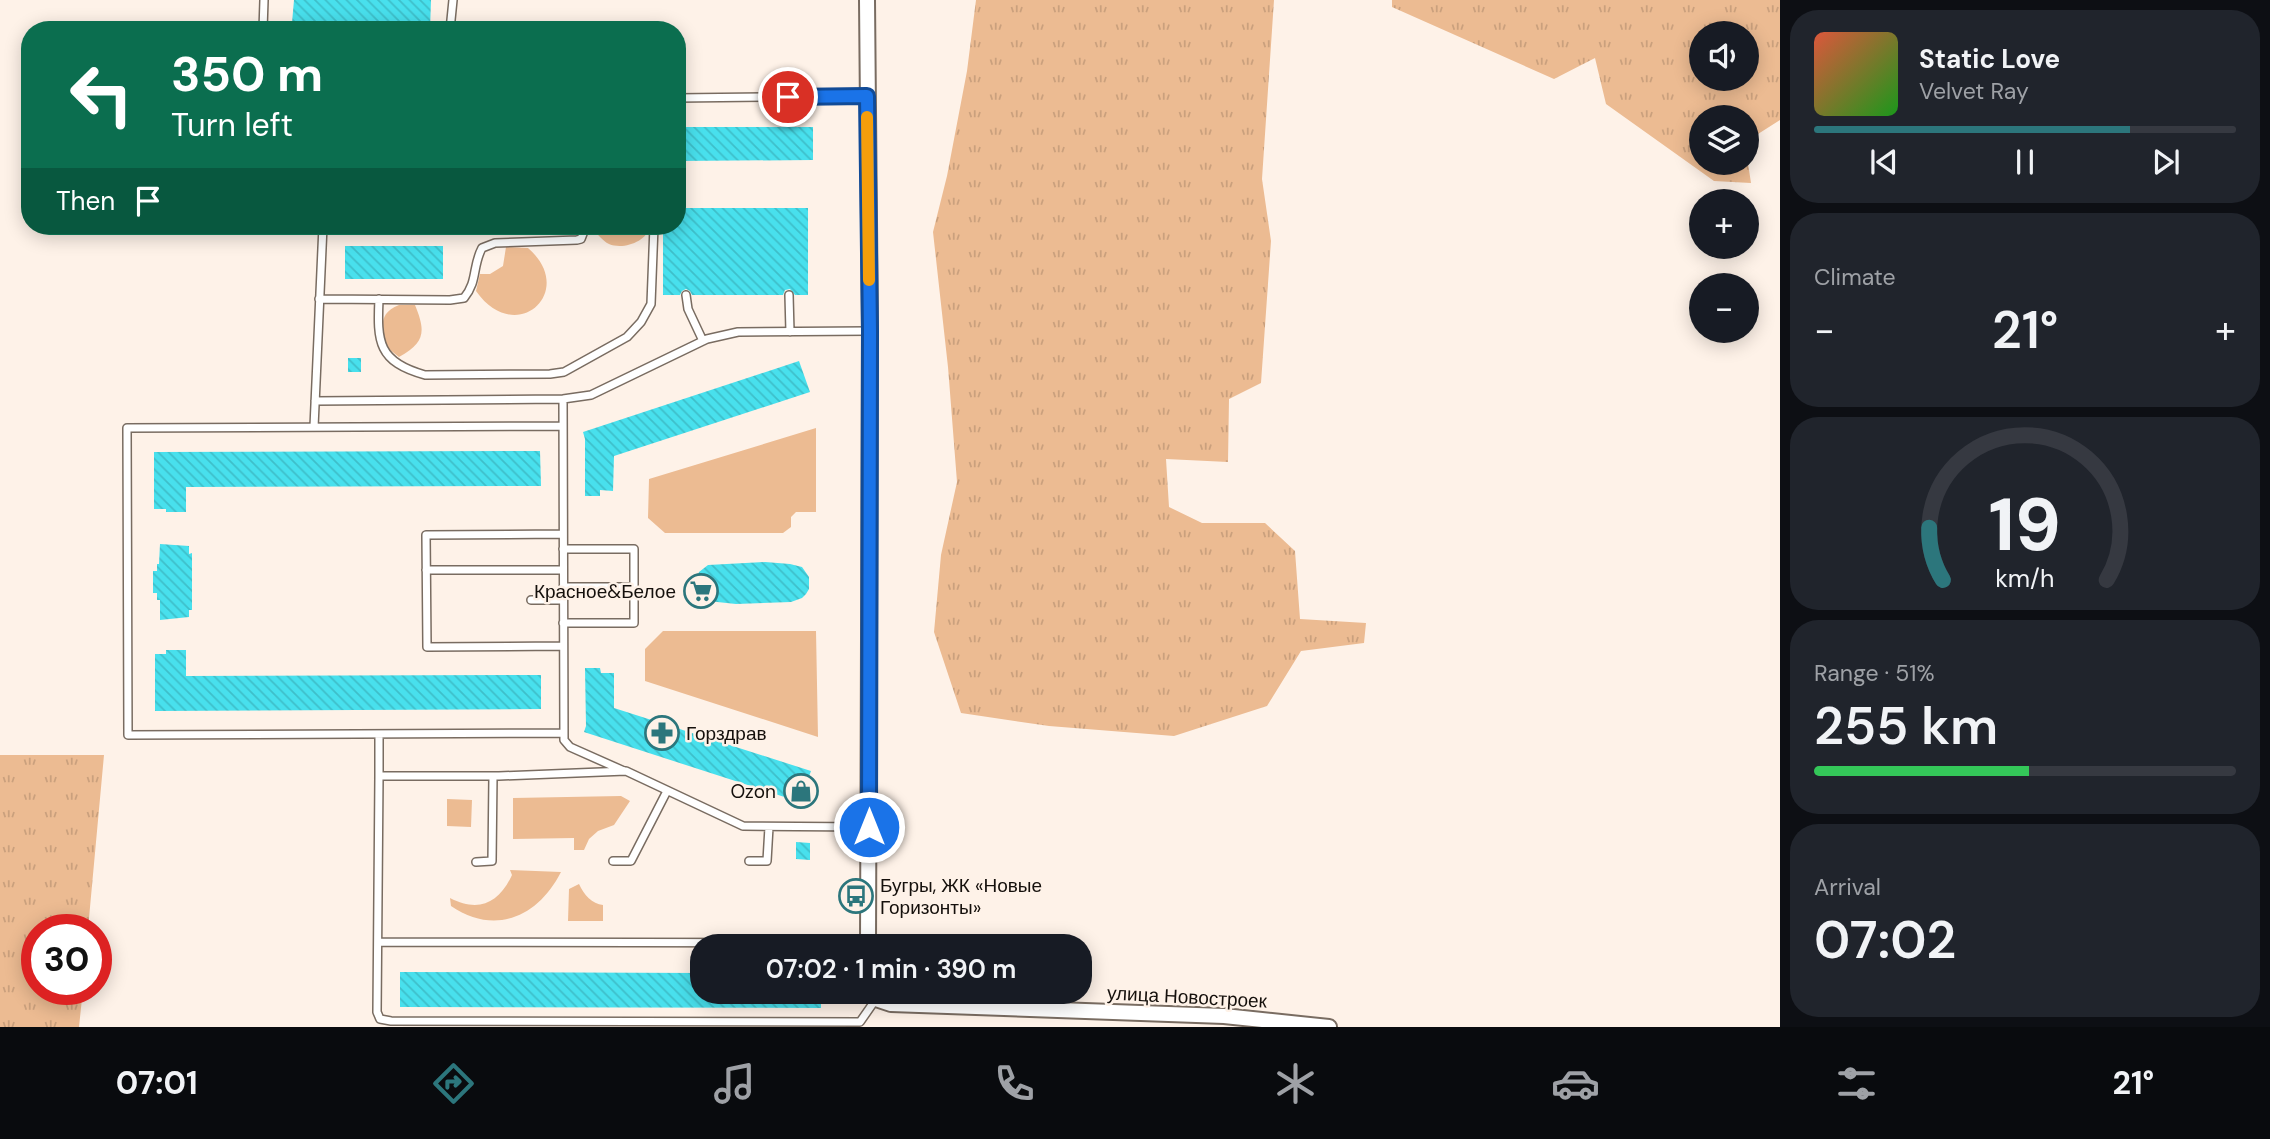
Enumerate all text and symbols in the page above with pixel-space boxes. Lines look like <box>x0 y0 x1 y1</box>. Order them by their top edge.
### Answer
map controls <box>1689 21 1759 343</box>
button: sound <box>1689 21 1759 91</box>
text: 350 m <box>171 42 323 106</box>
text: Static Love <box>1919 42 2060 76</box>
icon: left <box>56 49 147 140</box>
pin <box>758 67 818 127</box>
text: Velvet Ray <box>1919 76 2029 106</box>
icon: arrive <box>769 78 807 116</box>
text: Turn left <box>171 104 293 146</box>
button: layers <box>1689 105 1759 175</box>
icon: previous <box>1865 143 1903 181</box>
icon: pause <box>2006 143 2044 181</box>
icon: next <box>2147 143 2185 181</box>
icon: arrive <box>129 182 167 220</box>
text: Then <box>56 184 115 218</box>
button: + <box>1689 189 1759 259</box>
text: Climate <box>1814 262 1896 292</box>
button: − <box>1689 273 1759 343</box>
text: 21° <box>1992 296 2058 364</box>
text: − <box>1814 305 1835 355</box>
text: + <box>2215 305 2236 355</box>
text: 19 <box>1989 478 2061 573</box>
text: km/h <box>1995 561 2055 594</box>
supermarket icon: Красное&Белое <box>682 572 720 610</box>
place label: Красное&Белое <box>534 579 676 604</box>
text: Range · 51% <box>1814 658 1935 688</box>
text: 255 km <box>1814 692 1998 760</box>
pharmacy icon: Горздрав <box>643 714 681 752</box>
place label: Горздрав <box>686 721 767 746</box>
shop icon: Ozon <box>782 772 820 810</box>
place label: Ozon <box>730 779 776 804</box>
position arrow <box>832 790 906 864</box>
text: Arrival <box>1814 872 1881 902</box>
place label: Бугры, ЖК «Новые Горизонты» <box>880 873 1042 920</box>
bus stop icon: Бугры, ЖК «Новые Горизонты» <box>837 877 875 915</box>
text: 07:02 <box>1814 906 1956 974</box>
speed limit sign: 30 <box>21 914 112 1005</box>
text: 07:02 · 1 min · 390 m <box>766 952 1016 986</box>
street label: улица Новостроек <box>1106 980 1268 1014</box>
icon: directions <box>429 1059 478 1108</box>
icon: music <box>710 1059 759 1108</box>
icon: phone <box>990 1059 1039 1108</box>
icon: climate <box>1271 1059 1320 1108</box>
icon: car <box>1551 1059 1600 1108</box>
icon: filters <box>1832 1059 1881 1108</box>
text: 07:01 <box>116 1062 198 1104</box>
text: 21° <box>2112 1062 2154 1104</box>

